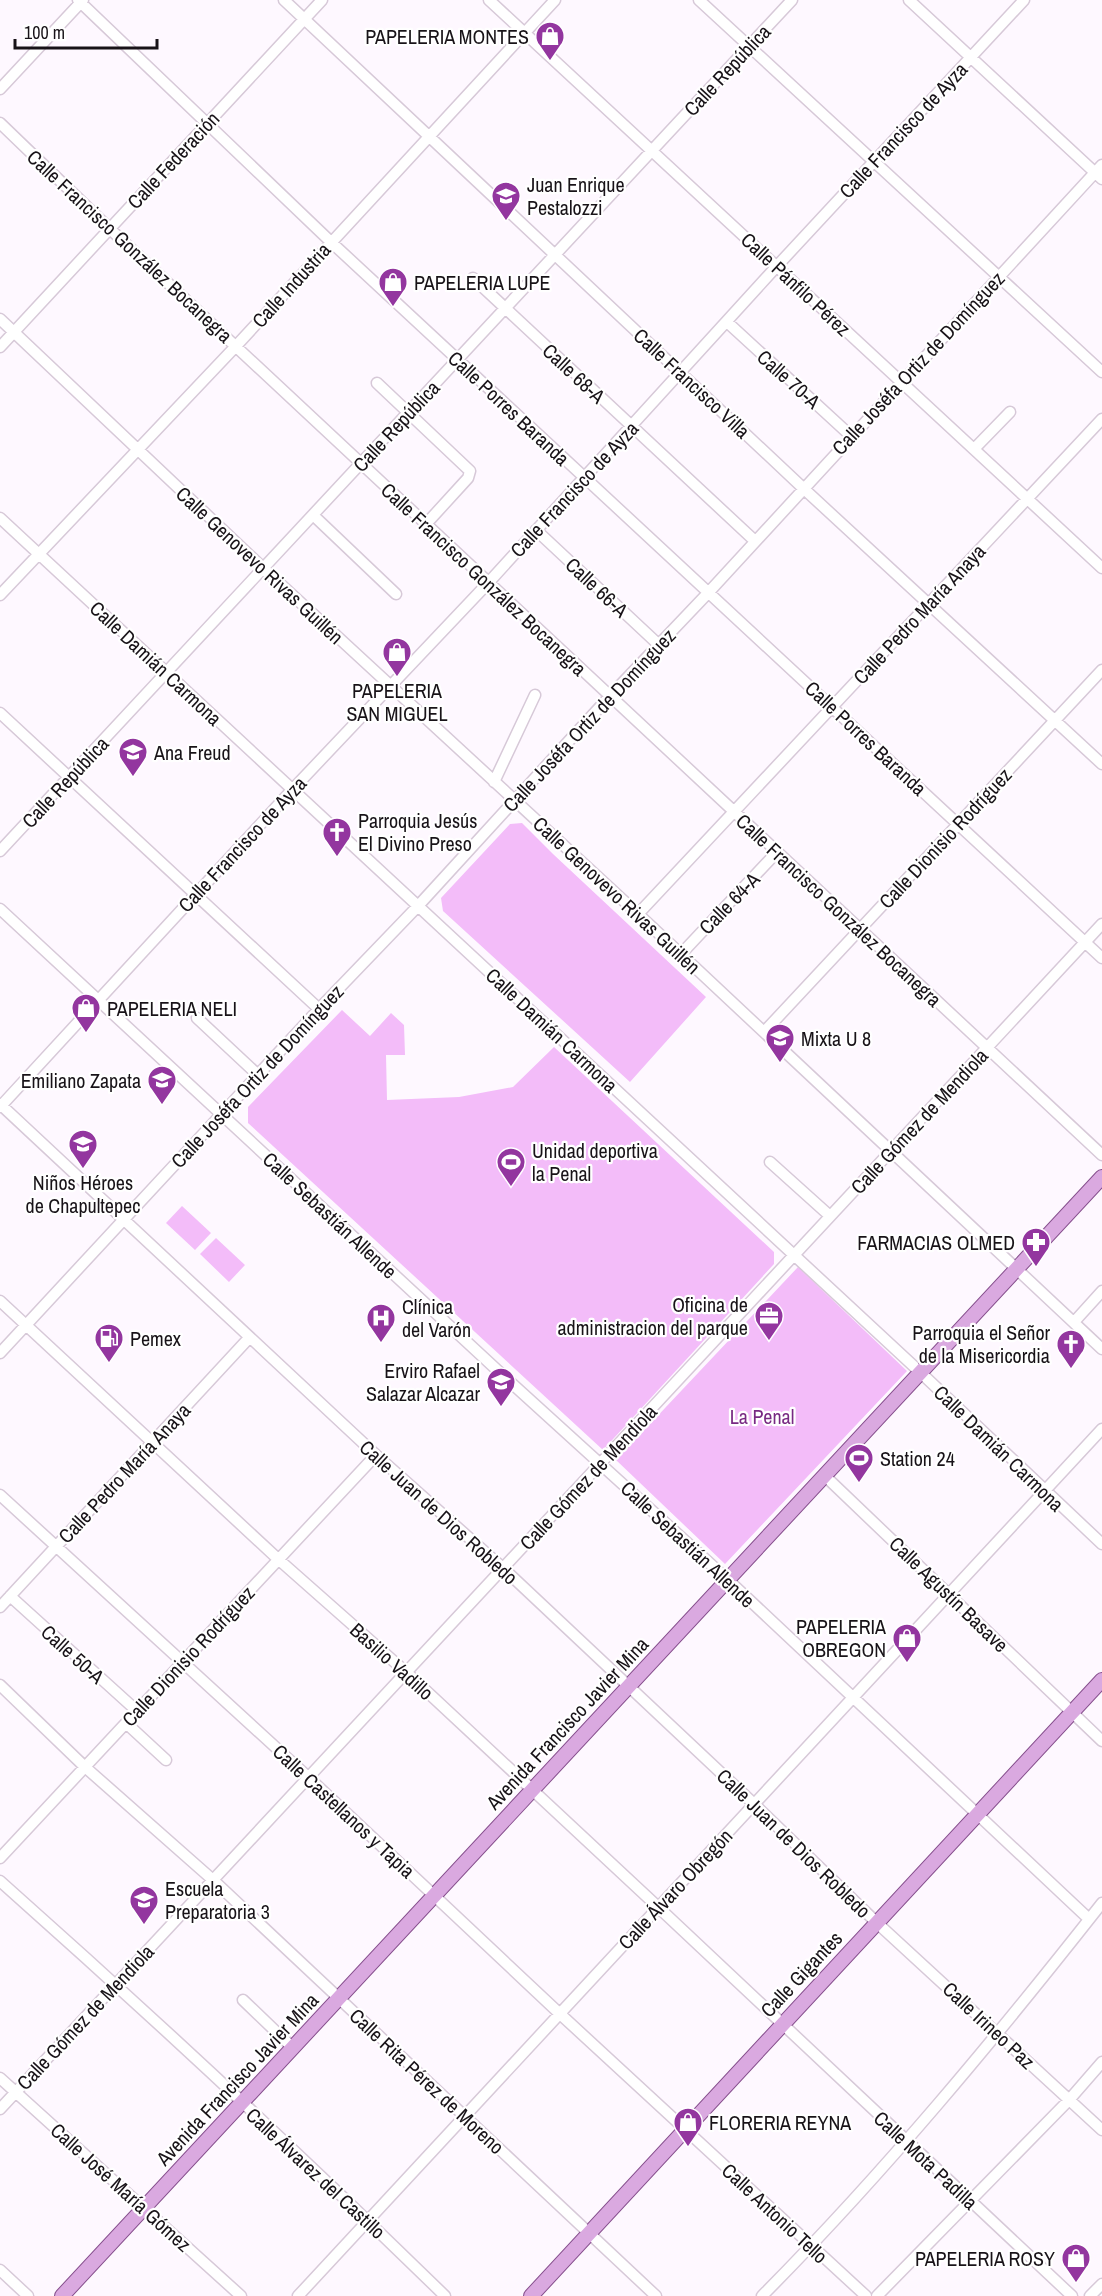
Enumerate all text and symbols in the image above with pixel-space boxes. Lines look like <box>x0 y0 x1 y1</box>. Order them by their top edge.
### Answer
scale bar <box>15 12 158 50</box>
street label: Calle República <box>678 18 776 122</box>
text: 100 m <box>24 20 65 45</box>
shop icon: PAPELERIA MONTES <box>534 20 566 62</box>
place label: PAPELERIA MONTES <box>365 23 529 50</box>
street label: Calle Francisco de Ayza <box>833 56 973 204</box>
street label: Calle Federación <box>121 105 225 215</box>
street label: Calle Francisco González Bocanegra <box>21 143 239 349</box>
place label: Juan Enrique Pestalozzi <box>527 171 625 221</box>
school or university icon: Juan Enrique Pestalozzi <box>490 180 522 222</box>
street label: Calle Pánfilo Pérez <box>735 226 857 342</box>
street label: Calle Industria <box>246 237 336 333</box>
street label: Calle Joséfa Ortiz de Domínguez <box>826 265 1010 461</box>
shop icon: PAPELERIA LUPE <box>377 266 409 308</box>
place label: PAPELERIA LUPE <box>414 269 550 296</box>
street label: Calle Francisco Villa <box>628 322 756 444</box>
street label: Calle 68-A <box>537 337 611 409</box>
street label: Calle 70-A <box>752 343 827 415</box>
street label: Calle Porres Baranda <box>442 345 576 471</box>
street label: Calle República <box>347 374 445 478</box>
street label: Calle Francisco de Ayza <box>504 415 644 563</box>
street label: Calle Francisco González Bocanegra <box>375 476 593 682</box>
street label: Calle Genovevo Rivas Guillén <box>170 480 350 650</box>
street label: Calle Pedro María Anaya <box>847 538 991 690</box>
street label: Calle 66-A <box>560 551 634 623</box>
street label: Calle Damián Carmona <box>84 595 228 731</box>
street label: Calle Joséfa Ortiz de Domínguez <box>497 622 681 818</box>
shop icon: PAPELERIA SAN MIGUEL <box>381 636 413 678</box>
street label: Calle Porres Baranda <box>799 675 933 801</box>
place label: PAPELERIA SAN MIGUEL <box>346 677 448 727</box>
street label: Calle República <box>16 730 114 834</box>
school or university icon: Ana Freud <box>117 736 149 778</box>
place label: Ana Freud <box>153 739 231 766</box>
street label: Calle Dionisio Rodríguez <box>873 762 1017 914</box>
street label: Calle Francisco de Ayza <box>172 770 312 918</box>
place label: Parroquia Jesús El Divino Preso <box>358 807 477 857</box>
street label: Calle Francisco González Bocanegra <box>730 807 948 1013</box>
street label: Calle Genovevo Rivas Guillén <box>527 810 707 980</box>
church icon: Parroquia Jesús El Divino Preso <box>321 816 353 858</box>
street label: Calle 64-A <box>693 866 765 940</box>
street label: Calle Damián Carmona <box>480 962 624 1098</box>
street label: Calle Joséfa Ortiz de Domínguez <box>165 978 349 1174</box>
shop icon: PAPELERIA NELI <box>70 992 102 1034</box>
place label: PAPELERIA NELI <box>107 995 237 1022</box>
school or university icon: Mixta U 8 <box>764 1022 796 1064</box>
place label: Mixta U 8 <box>801 1025 871 1052</box>
street label: Calle Gómez de Mendiola <box>844 1042 994 1200</box>
school or university icon: Emiliano Zapata <box>146 1064 178 1106</box>
place label: Emiliano Zapata <box>21 1067 141 1094</box>
school or university icon: Niños Héroes de Chapultepec <box>67 1128 99 1170</box>
place label: Unidad deportiva la Penal <box>532 1137 658 1187</box>
street label: Calle Sebastián Allende <box>257 1146 403 1284</box>
sports icon: Unidad deportiva la Penal <box>495 1146 527 1188</box>
place label: Niños Héroes de Chapultepec <box>26 1169 140 1219</box>
pharmacy icon: FARMACIAS OLMED <box>1020 1226 1052 1268</box>
place label: FARMACIAS OLMED <box>857 1229 1015 1256</box>
place label: Oficina de administracion del parque <box>557 1291 748 1341</box>
place label: Clínica del Varón <box>402 1293 471 1343</box>
office icon: Oficina de administracion del parque <box>753 1300 785 1342</box>
hospital icon: Clínica del Varón <box>365 1302 397 1344</box>
place label: Parroquia el Señor de la Misericordia <box>912 1319 1051 1369</box>
fuel station icon: Pemex <box>93 1322 125 1364</box>
place label: Pemex <box>130 1325 182 1352</box>
church icon: Parroquia el Señor de la Misericordia <box>1055 1328 1087 1370</box>
place label: Erviro Rafael Salazar Alcazar <box>366 1357 481 1407</box>
school or university icon: Erviro Rafael Salazar Alcazar <box>485 1366 517 1408</box>
street label: Calle Damián Carmona <box>928 1379 1070 1517</box>
street label: Calle Pedro María Anaya <box>52 1397 196 1549</box>
street label: Calle Gómez de Mendiola <box>513 1398 663 1556</box>
park label: La Penal <box>730 1403 794 1430</box>
street label: Calle Juan de Dios Robledo <box>354 1434 524 1590</box>
sports icon: Station 24 <box>843 1442 875 1484</box>
place label: Station 24 <box>880 1445 955 1472</box>
street label: Calle Sebastián Allende <box>615 1475 761 1613</box>
street label: Calle Agustín Basave <box>884 1530 1014 1658</box>
street label: Calle Dionisio Rodríguez <box>116 1580 260 1732</box>
place label: PAPELERIA OBREGON <box>796 1613 886 1663</box>
street label: Basilio Vadillo <box>344 1616 440 1706</box>
street label: Calle 50-A <box>36 1618 111 1690</box>
shop icon: PAPELERIA OBREGON <box>891 1622 923 1664</box>
street label: Avenida Francisco Javier Mina <box>479 1631 654 1816</box>
street label: Calle Castellanos y Tapia <box>267 1738 421 1884</box>
street label: Calle Juan de Dios Robledo <box>711 1762 877 1924</box>
street label: Calle Álvaro Obregón <box>612 1823 738 1955</box>
place label: Escuela Preparatoria 3 <box>165 1875 270 1925</box>
school or university icon: Escuela Preparatoria 3 <box>128 1884 160 1926</box>
street label: Calle Gigantes <box>754 1925 848 2023</box>
street label: Calle Gómez de Mendiola <box>10 1938 160 2096</box>
street label: Calle Irineo Paz <box>937 1975 1041 2075</box>
street label: Avenida Francisco Javier Mina <box>149 1987 324 2172</box>
street label: Calle Rita Pérez de Moreno <box>344 2002 510 2160</box>
street label: Calle Álvarez del Castillo <box>240 2101 392 2245</box>
street label: Calle Mota Padilla <box>868 2105 984 2215</box>
shop icon: FLORERIA REYNA <box>672 2106 704 2148</box>
place label: FLORERIA REYNA <box>709 2109 851 2136</box>
street label: Calle José María Gómez <box>45 2117 197 2257</box>
street label: Calle Antonio Tello <box>716 2157 834 2269</box>
shop icon: PAPELERIA ROSY <box>1060 2242 1092 2284</box>
place label: PAPELERIA ROSY <box>915 2245 1055 2272</box>

